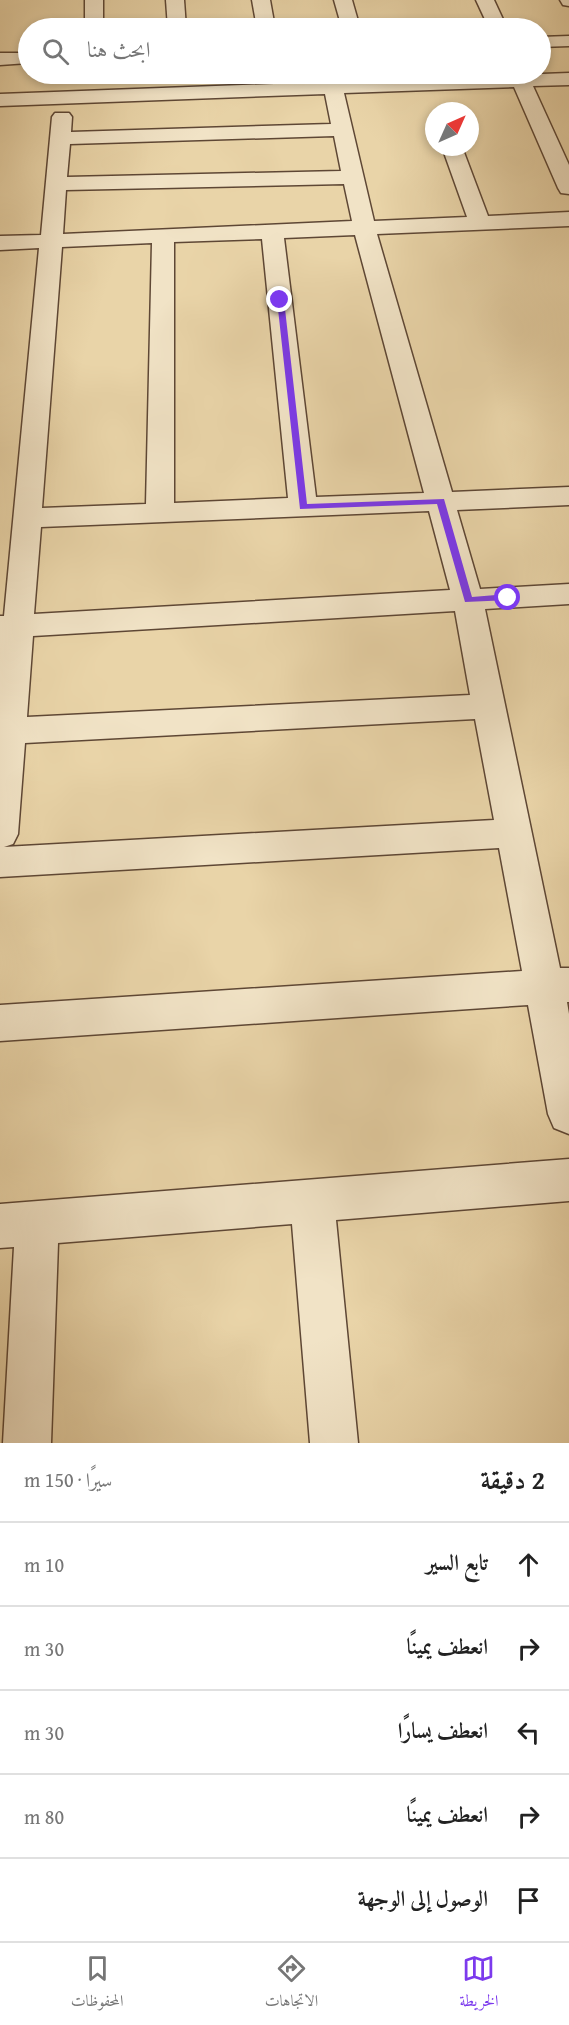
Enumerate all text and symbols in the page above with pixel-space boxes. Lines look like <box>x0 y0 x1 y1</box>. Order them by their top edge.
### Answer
search box <box>18 18 551 84</box>
text: ابحث هنا <box>87 33 151 65</box>
icon: search <box>39 35 72 68</box>
north arrow <box>425 102 479 156</box>
route end <box>266 286 292 312</box>
route start <box>494 584 520 610</box>
text: 2 دقيقة <box>480 1460 545 1499</box>
text: سيرًا · 150 m <box>24 1465 112 1494</box>
text: تابع السير <box>426 1546 488 1578</box>
icon: ahead <box>512 1548 545 1581</box>
text: 10 m <box>24 1550 64 1579</box>
text: انعطف يمينًا <box>407 1630 488 1662</box>
icon: right <box>512 1632 545 1665</box>
text: 30 m <box>24 1634 64 1663</box>
text: انعطف يسارًا <box>398 1714 488 1746</box>
icon: left <box>512 1716 545 1749</box>
text: 30 m <box>24 1718 64 1747</box>
text: انعطف يمينًا <box>407 1798 488 1830</box>
icon: right <box>512 1800 545 1833</box>
text: 80 m <box>24 1802 64 1831</box>
text: الوصول إلى الوجهة <box>358 1882 488 1914</box>
icon: arrive <box>512 1884 545 1917</box>
tab: المحفوظات <box>71 1952 123 2016</box>
tab: الاتجاهات <box>265 1952 318 2016</box>
tab: الخريطة <box>459 1952 498 2016</box>

